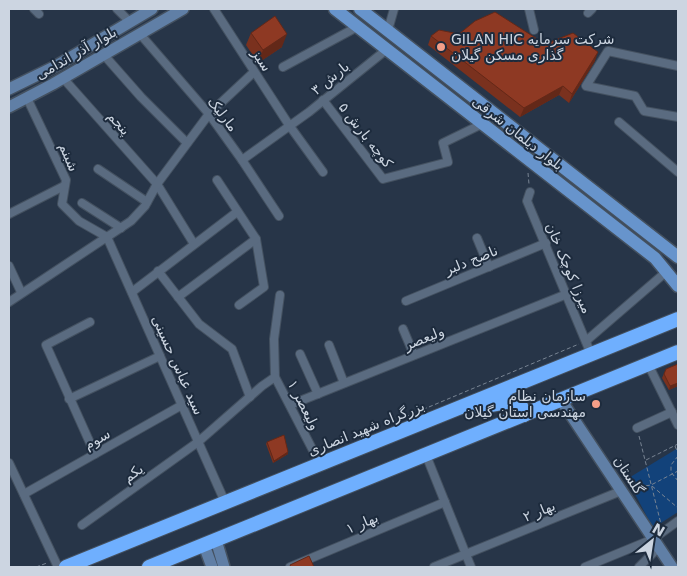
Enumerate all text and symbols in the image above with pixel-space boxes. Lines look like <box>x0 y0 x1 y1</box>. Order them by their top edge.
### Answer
street label: بلوار آذر اندامی <box>33 23 120 83</box>
place label: GILAN HIC شرکت سرمایه گذاری مسکن گیلان <box>451 31 614 64</box>
marker: GILAN HIC شرکت سرمایه گذاری مسکن گیلان <box>435 41 447 53</box>
street label: سبز <box>247 45 275 75</box>
street label: بارش ۳ <box>308 58 353 99</box>
street label: مارلیک <box>204 93 241 135</box>
street label: بلوار دیلمان شرقی <box>469 93 566 174</box>
street label: کوچه بارش ۵ <box>335 99 397 172</box>
street label: پنجم <box>103 108 134 139</box>
street label: شبنم <box>55 140 82 174</box>
street label: میرزا کوچک خان <box>542 220 595 316</box>
street label: ناصح دلبر <box>441 242 500 279</box>
street label: سید عباس حسینی <box>148 313 207 418</box>
street label: ولیعصر <box>401 323 447 355</box>
street label: ولیعصر ۱ <box>284 377 323 433</box>
place label: سازمان نظام مهندسی استان گیلان <box>464 388 586 421</box>
street label: بزرگراه شهید انصاری <box>305 397 427 460</box>
marker: سازمان نظام مهندسی استان گیلان <box>590 398 602 410</box>
street label: سوم <box>81 425 113 454</box>
street label: گلستان <box>611 453 647 497</box>
street label: یکم <box>120 460 147 486</box>
street label: بهار ۲ <box>521 497 558 526</box>
street label: بهار ۱ <box>344 509 381 538</box>
north arrow <box>627 516 677 566</box>
text: N <box>649 520 668 540</box>

